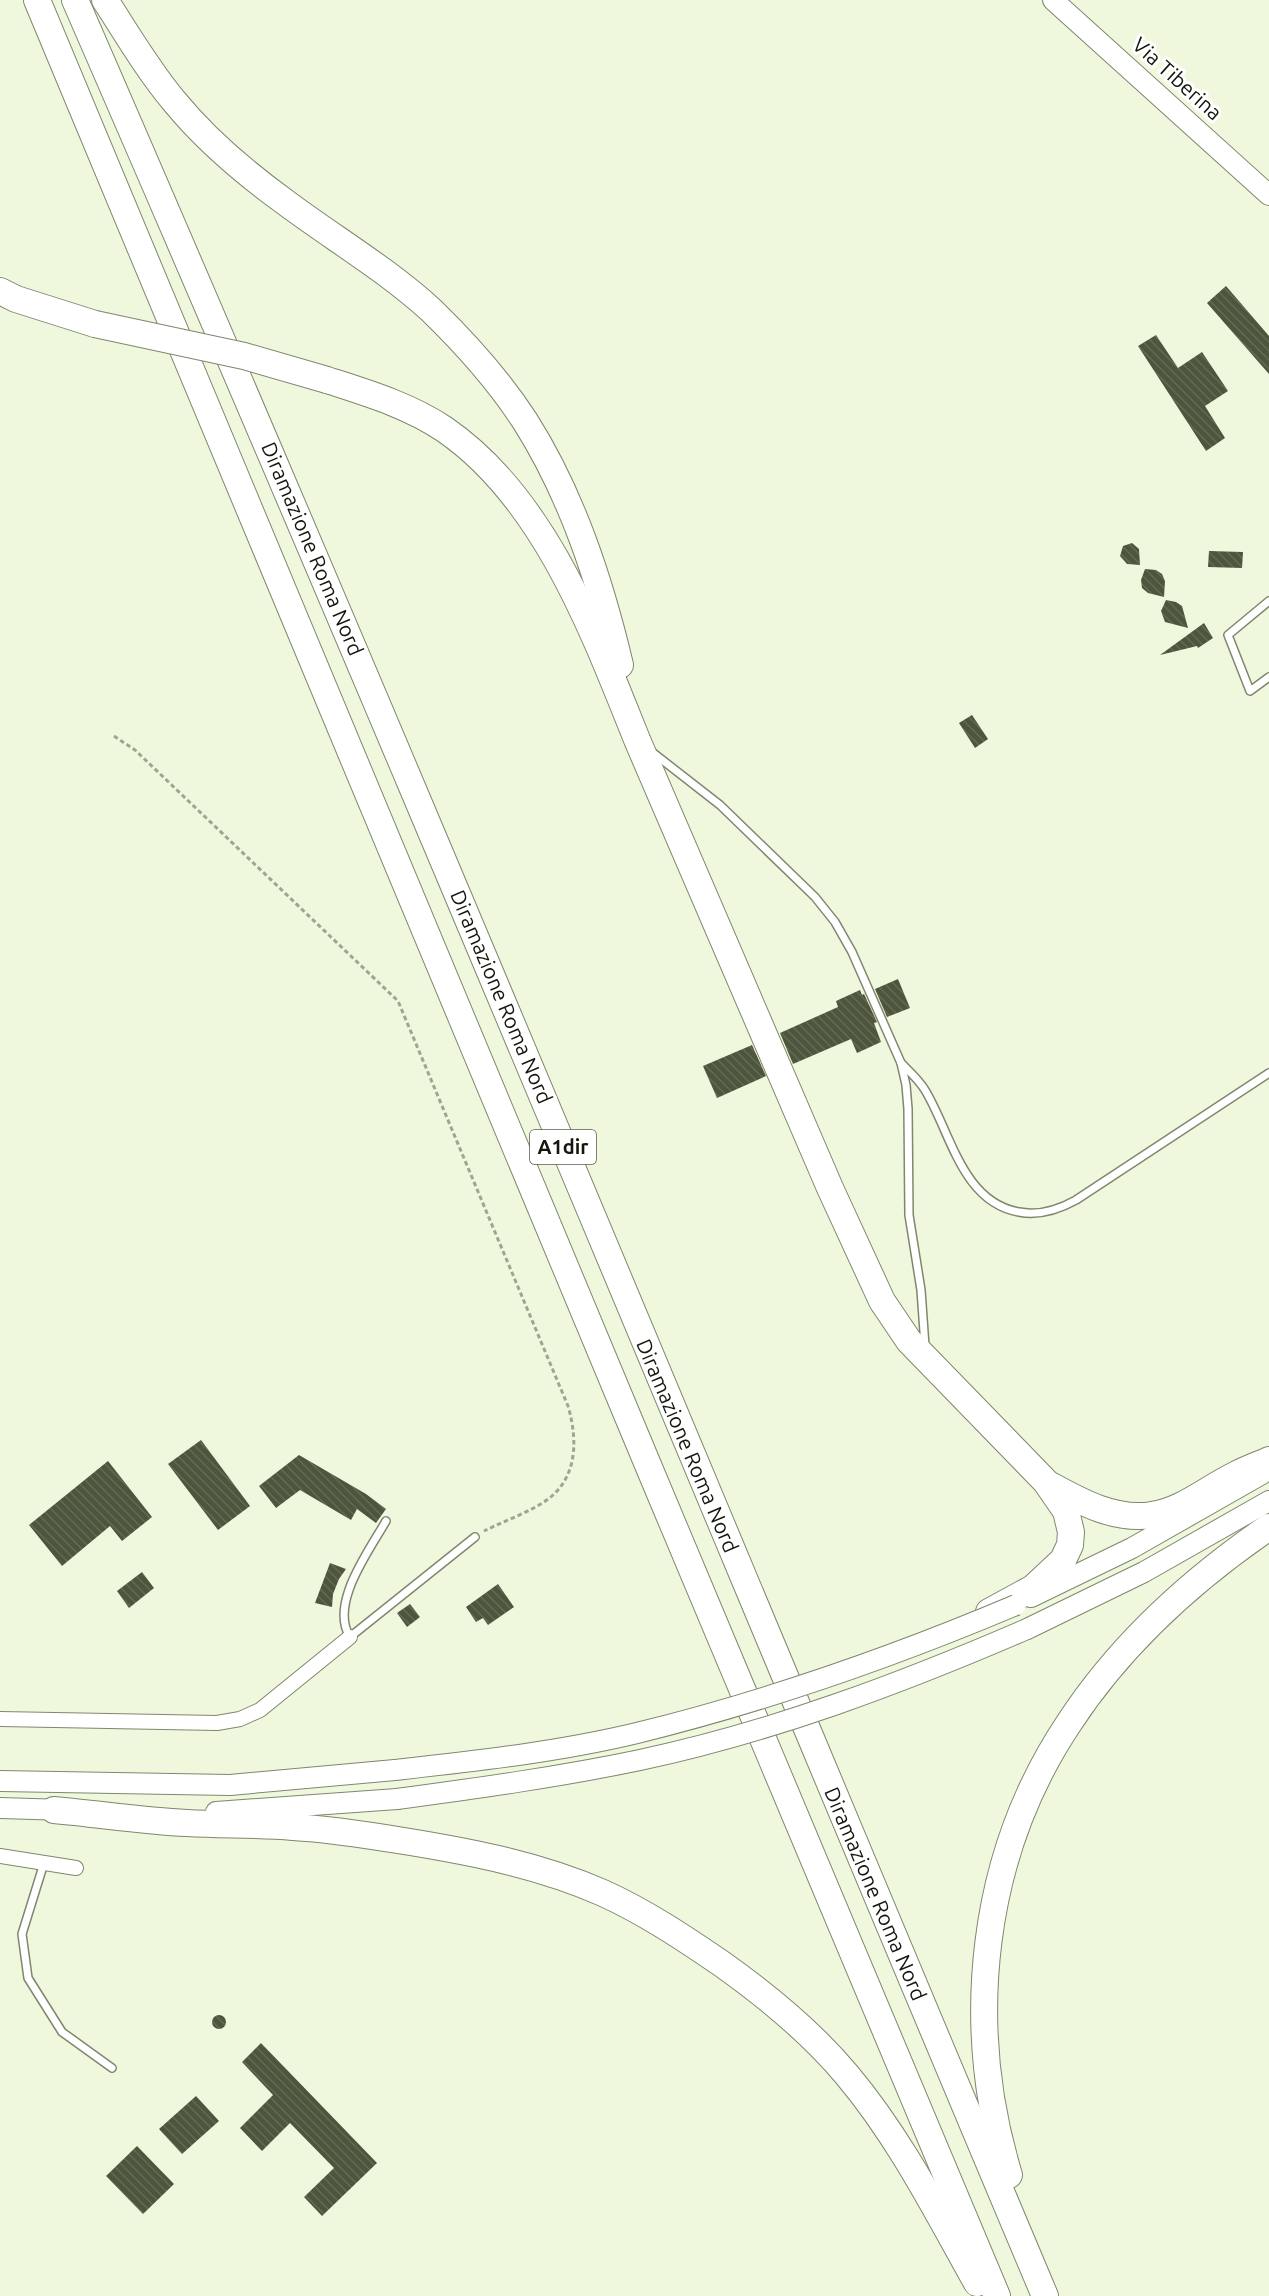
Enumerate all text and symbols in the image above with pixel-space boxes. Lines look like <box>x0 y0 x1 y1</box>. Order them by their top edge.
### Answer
street label: Via Tiberina <box>1128 32 1227 125</box>
street label: Diramazione Roma Nord <box>257 438 369 659</box>
street label: Diramazione Roma Nord <box>446 886 558 1107</box>
road number: A1dir <box>530 1130 596 1164</box>
street label: Diramazione Roma Nord <box>632 1335 744 1556</box>
street label: Diramazione Roma Nord <box>820 1783 932 2004</box>

